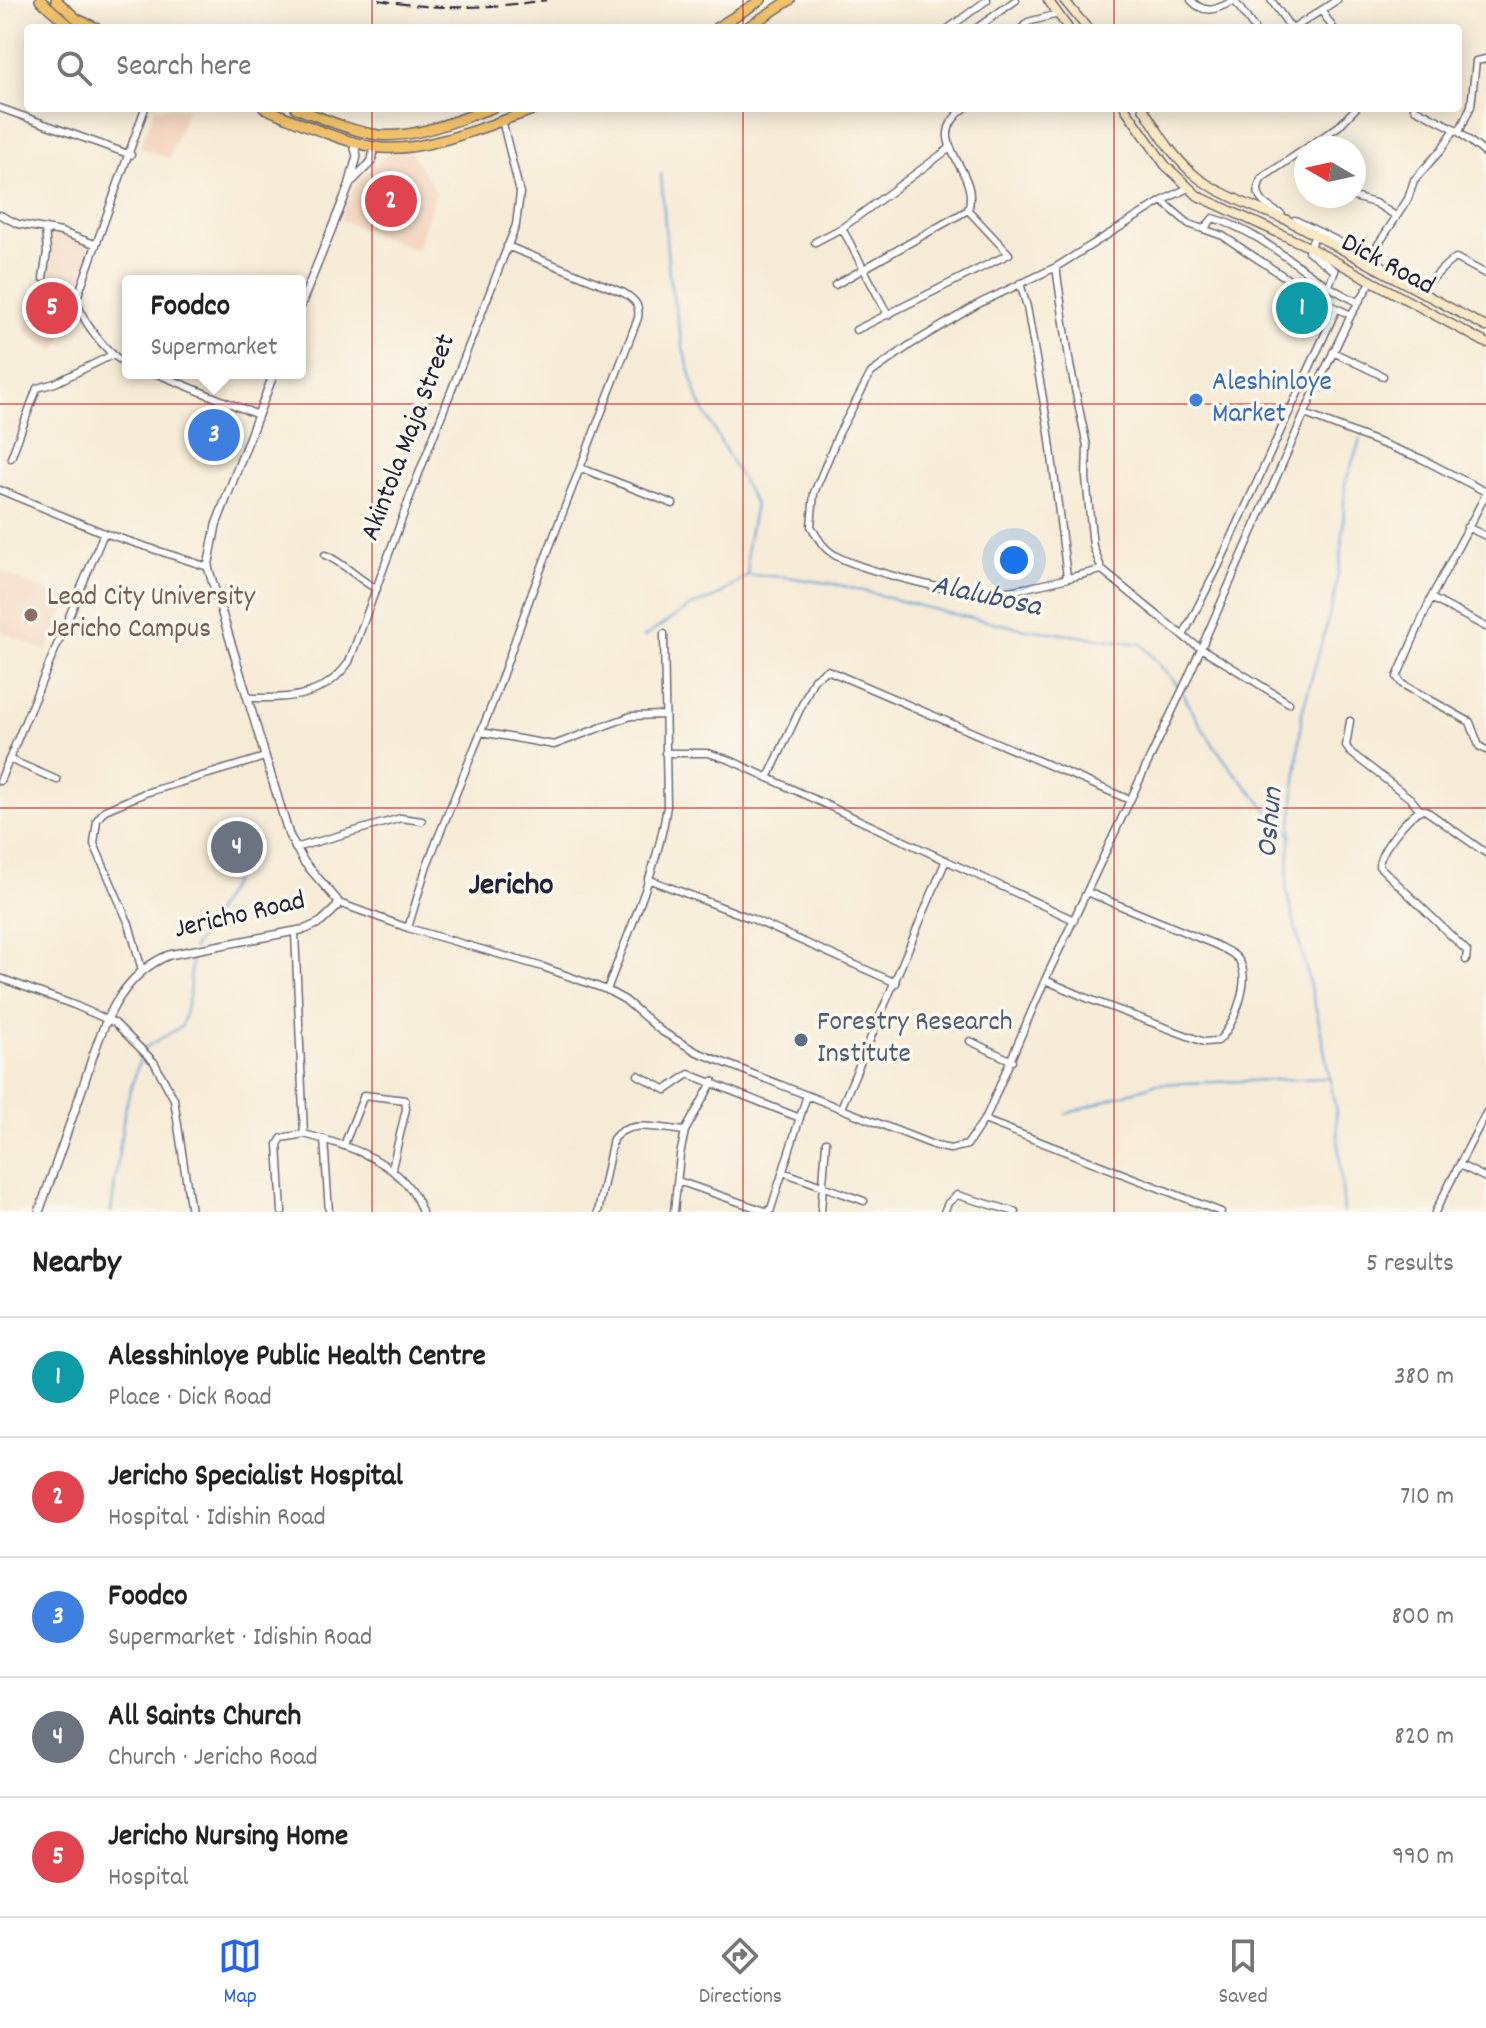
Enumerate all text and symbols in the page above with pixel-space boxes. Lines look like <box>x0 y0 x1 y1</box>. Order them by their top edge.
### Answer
search box <box>24 24 1462 112</box>
icon: search <box>52 46 96 90</box>
text: Search here <box>116 47 252 90</box>
north arrow <box>1294 136 1366 208</box>
pin: 2 <box>365 171 417 231</box>
street label: Dick Road <box>1333 225 1441 307</box>
popup <box>122 275 306 379</box>
pin: 5 <box>26 278 78 338</box>
pin: 1 <box>1276 278 1328 338</box>
text: Foodco <box>150 287 230 330</box>
street label: Akintola Maja Street <box>352 329 468 547</box>
text: Supermarket <box>150 330 278 367</box>
place label: Aleshinloye Market <box>1212 364 1332 436</box>
marker: Aleshinloye Market <box>1187 391 1205 409</box>
pin: 3 <box>188 405 240 465</box>
your location <box>994 540 1034 580</box>
water label: Alalubosa <box>927 565 1046 631</box>
place label: Lead City University Jericho Campus <box>47 579 256 651</box>
marker: Lead City University Jericho Campus <box>22 606 40 624</box>
water label: Oshun <box>1248 785 1297 860</box>
pin: 4 <box>211 817 263 877</box>
district label: Jericho <box>468 864 554 910</box>
street label: Jericho Road <box>171 883 309 951</box>
place label: Forestry Research Institute <box>817 1004 1013 1076</box>
marker: Forestry Research Institute <box>792 1031 810 1049</box>
text: Nearby <box>32 1240 121 1289</box>
text: 5 results <box>1366 1246 1454 1283</box>
text: Alesshinloye Public Health Centre <box>108 1337 486 1380</box>
text: 1 <box>55 1359 61 1396</box>
text: 380 m <box>1394 1359 1454 1396</box>
text: Place · Dick Road <box>108 1380 272 1417</box>
text: Jericho Specialist Hospital <box>108 1457 403 1500</box>
text: 2 <box>52 1479 64 1516</box>
text: 710 m <box>1400 1479 1454 1516</box>
text: Hospital · Idishin Road <box>108 1500 326 1537</box>
text: Foodco <box>108 1577 188 1620</box>
text: 3 <box>52 1599 64 1636</box>
text: 800 m <box>1391 1599 1454 1636</box>
text: Supermarket · Idishin Road <box>108 1620 372 1657</box>
text: All Saints Church <box>108 1697 301 1740</box>
text: 4 <box>53 1719 63 1756</box>
text: 820 m <box>1394 1719 1454 1756</box>
text: Church · Jericho Road <box>108 1740 318 1777</box>
text: Jericho Nursing Home <box>108 1817 348 1860</box>
text: 5 <box>52 1839 64 1876</box>
text: 990 m <box>1392 1839 1454 1876</box>
text: Hospital <box>108 1860 189 1897</box>
tab: Map <box>218 1934 262 2013</box>
tab: Directions <box>699 1934 782 2013</box>
tab: Saved <box>1219 1934 1268 2013</box>

